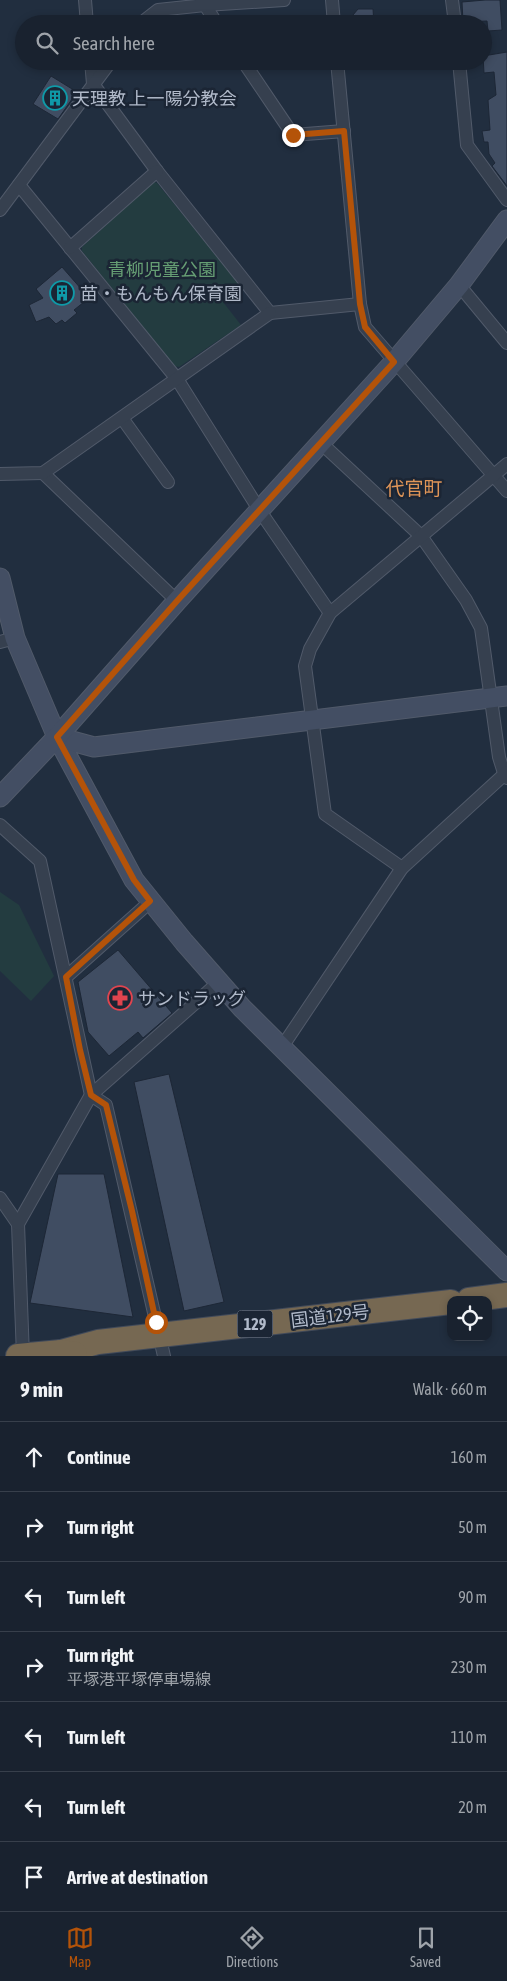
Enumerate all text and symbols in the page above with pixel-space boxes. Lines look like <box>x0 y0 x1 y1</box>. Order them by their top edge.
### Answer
search box <box>15 15 492 70</box>
icon: search <box>33 29 61 57</box>
text: Search here <box>73 32 155 54</box>
building icon: 天理教 上一陽分教会 <box>42 85 68 111</box>
place label: 天理教 上一陽分教会 <box>72 88 236 109</box>
route end <box>282 124 305 147</box>
park label: 青柳児童公園 <box>108 259 216 280</box>
building icon: 苗・もんもん保育園 <box>49 280 75 306</box>
place label: 苗・もんもん保育園 <box>80 283 242 304</box>
district label: 代官町 <box>385 477 443 499</box>
pharmacy icon: サンドラッグ <box>107 985 133 1011</box>
place label: サンドラッグ <box>138 988 246 1009</box>
map controls <box>447 1296 492 1341</box>
button: locate <box>447 1296 492 1341</box>
street label: 国道129号 <box>289 1301 371 1331</box>
road number: 129 <box>238 1310 272 1338</box>
route start <box>145 1311 168 1334</box>
text: 9 min <box>20 1377 63 1401</box>
text: Walk · 660 m <box>413 1380 487 1398</box>
icon: ahead <box>20 1443 48 1471</box>
text: Continue <box>67 1446 131 1468</box>
text: 160 m <box>451 1448 487 1466</box>
icon: right <box>20 1513 48 1541</box>
text: Turn right <box>67 1516 134 1538</box>
text: 50 m <box>458 1518 487 1536</box>
icon: left <box>20 1583 48 1611</box>
text: Turn left <box>67 1586 125 1608</box>
text: 90 m <box>458 1588 487 1606</box>
text: Turn right <box>67 1644 134 1666</box>
icon: right <box>20 1653 48 1681</box>
text: 230 m <box>451 1658 487 1676</box>
text: 平塚港平塚停車場線 <box>67 1670 211 1688</box>
icon: left <box>20 1723 48 1751</box>
text: Turn left <box>67 1726 125 1748</box>
text: 110 m <box>451 1728 487 1746</box>
icon: left <box>20 1793 48 1821</box>
text: Turn left <box>67 1796 125 1818</box>
text: 20 m <box>458 1798 487 1816</box>
icon: arrive <box>20 1863 48 1891</box>
text: Arrive at destination <box>67 1866 208 1888</box>
tab: Map <box>66 1924 94 1970</box>
tab: Directions <box>226 1924 278 1970</box>
tab: Saved <box>410 1924 441 1970</box>

